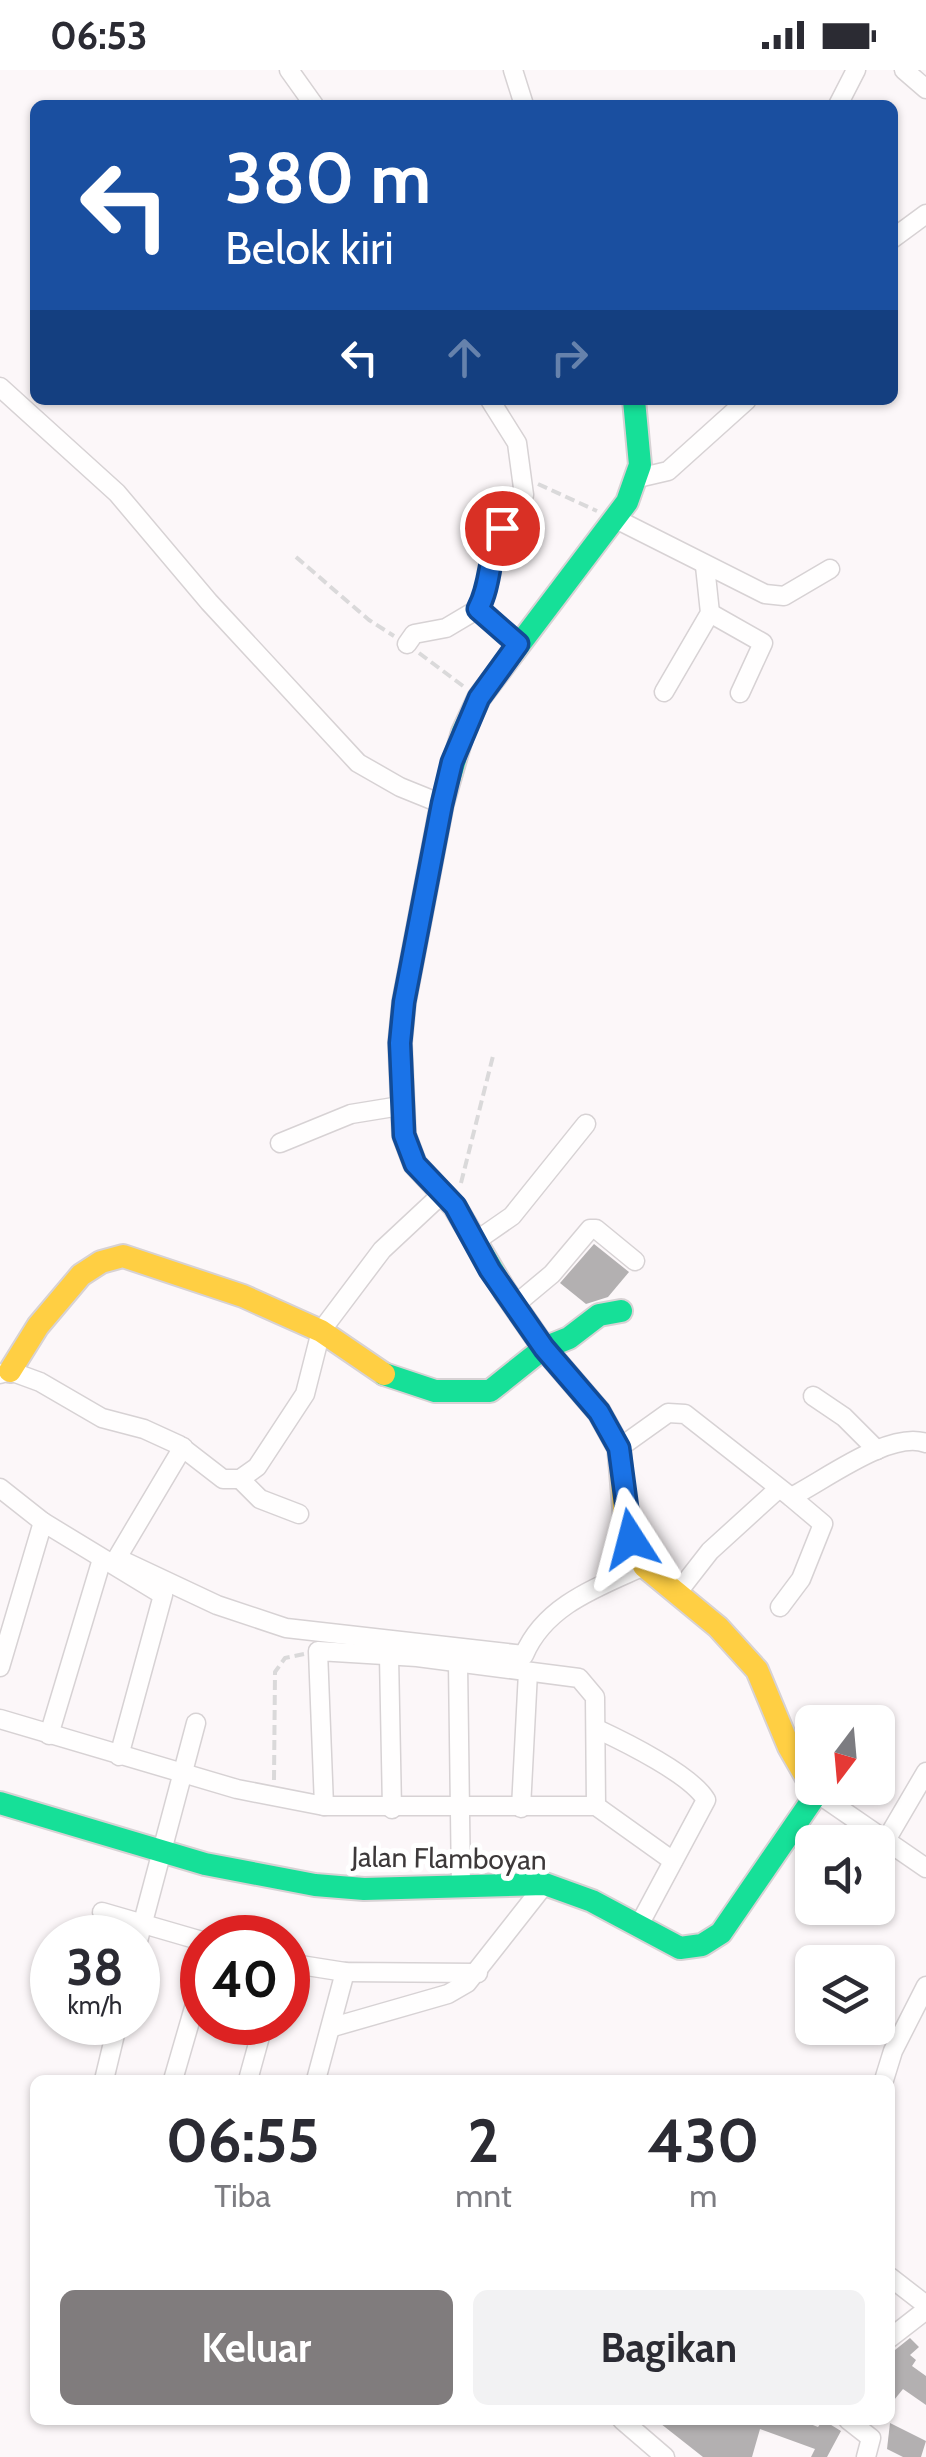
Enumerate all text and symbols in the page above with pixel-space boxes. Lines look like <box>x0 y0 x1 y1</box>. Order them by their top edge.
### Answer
text: 06:53 <box>50 12 148 59</box>
text: 380 m <box>225 135 431 221</box>
icon: left <box>60 140 190 270</box>
text: Belok kiri <box>225 221 394 275</box>
icon: left <box>332 330 387 385</box>
icon: ahead <box>437 330 492 385</box>
icon: right <box>542 330 597 385</box>
pin <box>460 486 545 571</box>
icon: arrive <box>475 501 530 556</box>
position arrow <box>579 1487 683 1591</box>
north arrow <box>795 1705 895 1805</box>
map controls <box>795 1705 895 2045</box>
button: sound <box>795 1825 895 1925</box>
street label: Jalan Flamboyan <box>350 1839 547 1877</box>
speed limit sign: 40 <box>180 1915 310 2045</box>
text: 38 <box>66 1937 124 1998</box>
button: layers <box>795 1945 895 2045</box>
text: km/h <box>68 1990 122 2020</box>
text: 06:55 <box>166 2104 320 2177</box>
text: 2 <box>468 2104 499 2177</box>
text: 430 <box>647 2104 759 2177</box>
text: Tiba <box>214 2176 271 2215</box>
text: mnt <box>455 2176 512 2215</box>
text: m <box>689 2176 717 2215</box>
button: Keluar <box>60 2290 453 2405</box>
button: Bagikan <box>473 2290 865 2405</box>

